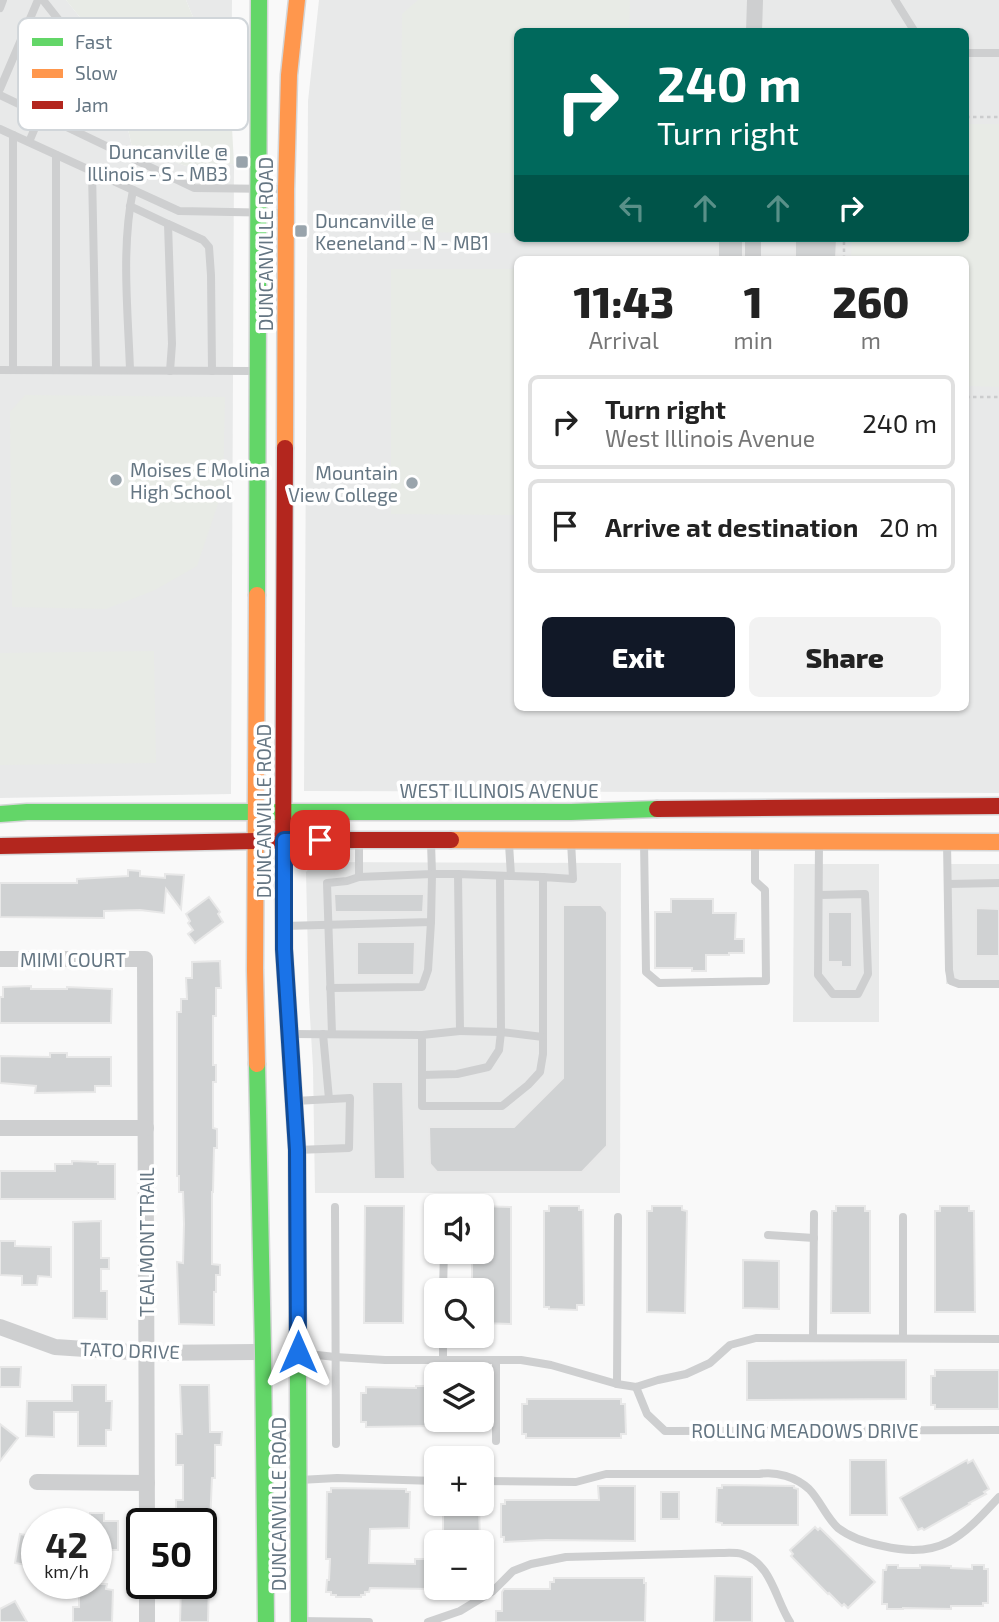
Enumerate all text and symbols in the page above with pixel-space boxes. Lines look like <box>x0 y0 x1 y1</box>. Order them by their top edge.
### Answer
legend <box>18 18 248 130</box>
text: Fast <box>75 30 112 53</box>
text: 240 m <box>657 53 801 112</box>
icon: right <box>542 56 633 147</box>
text: Slow <box>75 61 118 84</box>
text: Jam <box>75 93 109 116</box>
text: Turn right <box>657 113 799 151</box>
place label: Duncanville @ Illinois - S - MB3 <box>87 140 228 185</box>
marker: Duncanville @ Illinois - S - MB3 <box>234 154 250 170</box>
street label: DUNCANVILLE ROAD <box>254 157 277 331</box>
icon: left <box>613 189 651 227</box>
icon: ahead <box>686 189 724 227</box>
icon: ahead <box>759 189 797 227</box>
icon: right <box>832 189 870 227</box>
place label: Duncanville @ Keeneland - N - MB1 <box>315 209 489 254</box>
marker: Duncanville @ Keeneland - N - MB1 <box>293 223 309 239</box>
text: 11:43 <box>574 276 674 326</box>
text: 1 <box>744 276 763 326</box>
text: 260 <box>832 276 909 326</box>
text: Arrival <box>589 326 659 354</box>
text: min <box>734 326 773 354</box>
text: m <box>861 326 881 354</box>
text: Turn right <box>605 393 726 424</box>
icon: right <box>546 403 584 441</box>
text: 240 m <box>862 407 937 438</box>
text: West Illinois Avenue <box>605 424 815 452</box>
place label: Moises E Molina High School <box>130 458 270 503</box>
place label: Mountain View College <box>288 461 398 506</box>
marker: Moises E Molina High School <box>108 472 124 488</box>
marker: Mountain View College <box>404 475 420 491</box>
icon: arrive <box>546 507 584 545</box>
text: Arrive at destination <box>605 511 858 542</box>
text: 20 m <box>879 511 938 542</box>
button: Exit <box>542 617 735 697</box>
button: Share <box>749 617 941 697</box>
street label: DUNCANVILLE ROAD <box>252 724 275 898</box>
street label: WEST ILLINOIS AVENUE <box>399 779 599 802</box>
pin <box>290 810 350 870</box>
icon: arrive <box>301 821 339 859</box>
street label: MIMI COURT <box>20 948 126 971</box>
street label: TEALMONT TRAIL <box>135 1167 158 1317</box>
map controls <box>424 1194 494 1600</box>
button: sound <box>424 1194 494 1264</box>
button: search <box>424 1278 494 1348</box>
position arrow <box>261 1315 335 1389</box>
street label: TATO DRIVE <box>80 1337 180 1363</box>
button: layers <box>424 1362 494 1432</box>
street label: DUNCANVILLE ROAD <box>267 1417 290 1591</box>
street label: ROLLING MEADOWS DRIVE <box>691 1419 919 1442</box>
button: + <box>424 1446 494 1516</box>
speed limit sign: 50 <box>126 1508 217 1599</box>
text: 42 <box>45 1523 88 1565</box>
button: − <box>424 1530 494 1600</box>
text: km/h <box>44 1560 89 1582</box>

